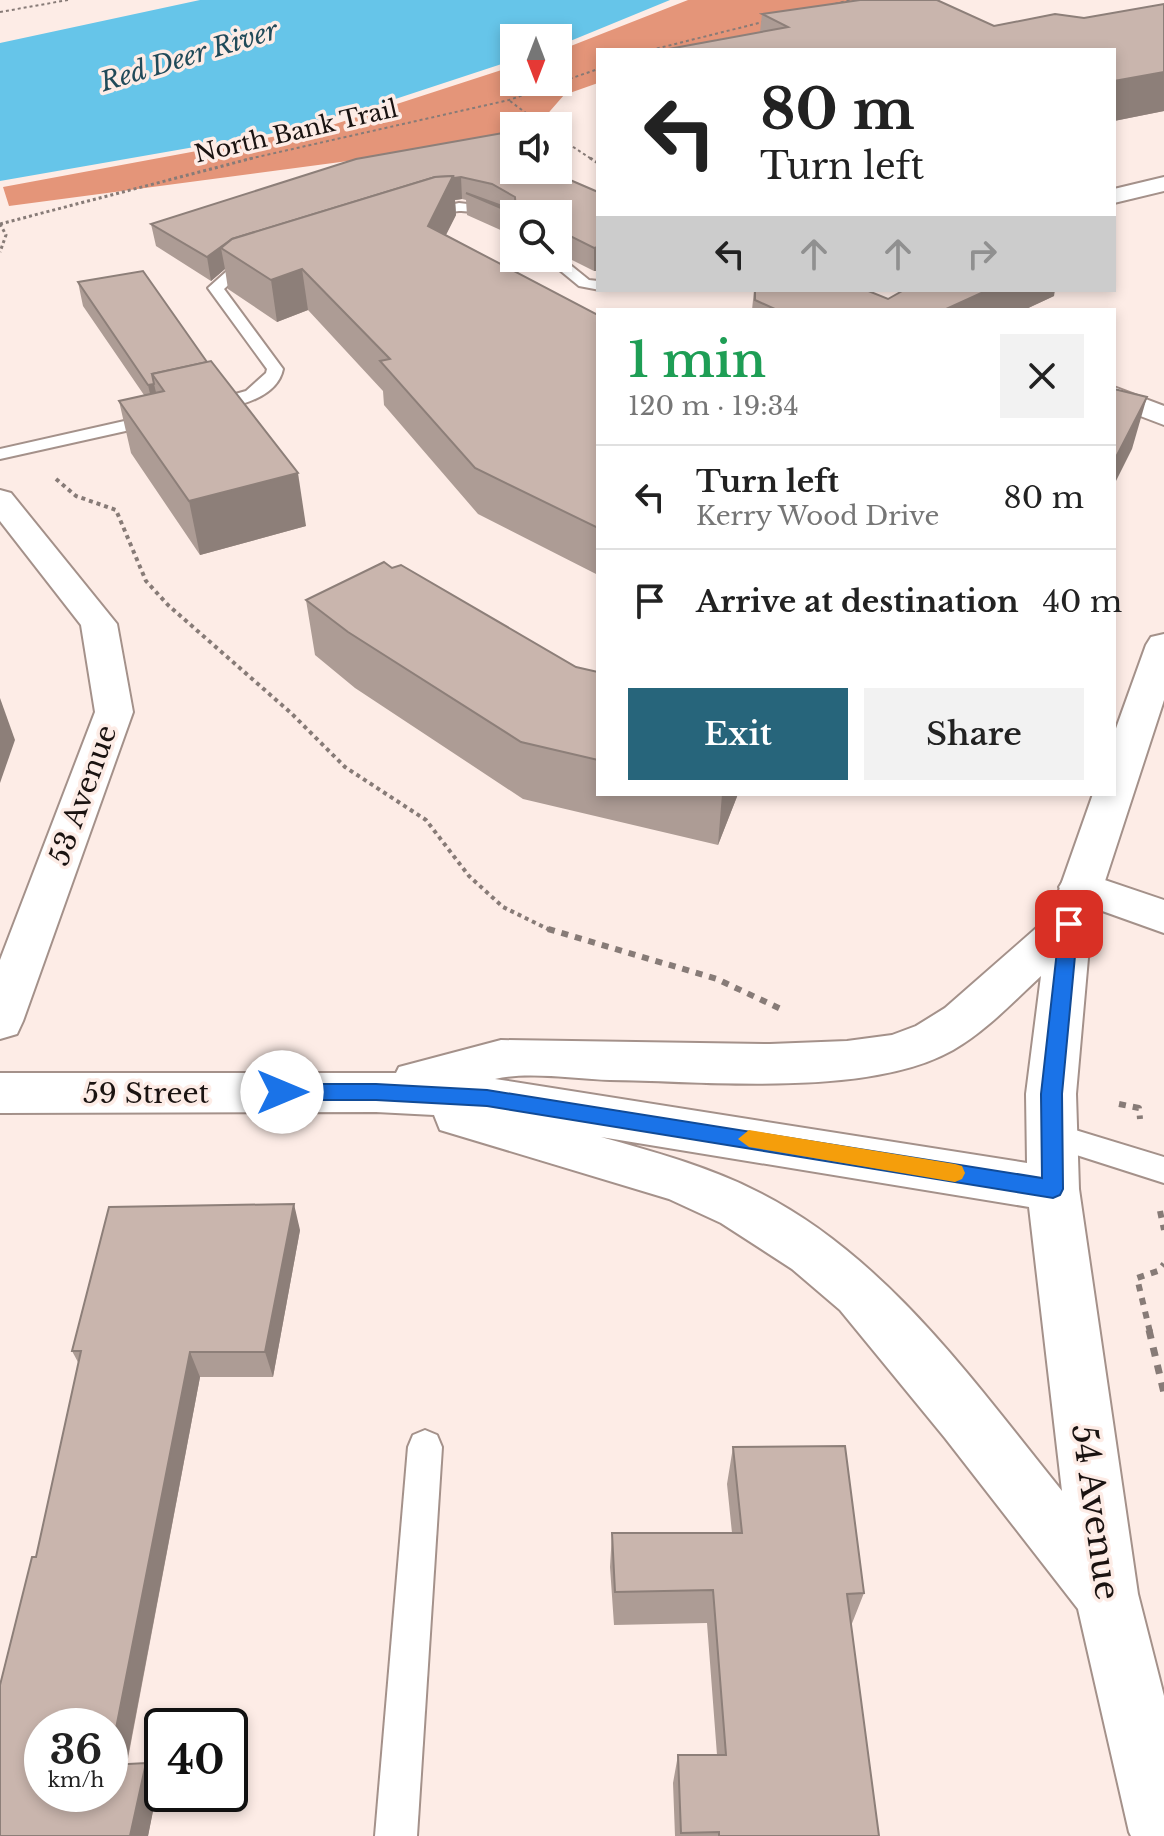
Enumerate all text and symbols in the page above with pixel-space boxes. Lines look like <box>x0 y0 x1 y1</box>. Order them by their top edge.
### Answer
water label: Red Deer River <box>95 13 283 99</box>
north arrow <box>500 24 572 96</box>
map controls <box>500 24 572 272</box>
text: 80 m <box>760 75 915 144</box>
icon: left <box>628 80 732 184</box>
street label: North Bank Trail <box>192 93 401 168</box>
button: sound <box>500 112 572 184</box>
text: Turn left <box>760 144 924 189</box>
button: search <box>500 200 572 272</box>
icon: left <box>708 232 752 276</box>
icon: ahead <box>792 232 836 276</box>
icon: ahead <box>876 232 920 276</box>
icon: right <box>960 232 1004 276</box>
text: 1 min <box>628 330 766 390</box>
button: close <box>1000 334 1084 418</box>
text: 120 m · 19:34 <box>628 390 799 422</box>
text: Turn left <box>696 463 839 500</box>
icon: left <box>628 475 672 519</box>
text: 80 m <box>1004 479 1084 516</box>
text: Kerry Wood Drive <box>696 500 940 532</box>
icon: arrive <box>628 579 672 623</box>
text: Arrive at destination <box>696 583 1019 620</box>
text: 40 m <box>1043 583 1122 620</box>
button: Exit <box>628 688 848 780</box>
button: Share <box>864 688 1084 780</box>
street label: 53 Avenue <box>41 720 125 870</box>
pin <box>1035 890 1103 958</box>
icon: arrive <box>1047 902 1091 946</box>
position arrow <box>240 1050 324 1134</box>
street label: 59 Street <box>83 1076 209 1111</box>
street label: 54 Avenue <box>1063 1421 1129 1603</box>
speed limit sign: 40 <box>144 1708 248 1812</box>
text: 36 <box>50 1725 102 1775</box>
text: km/h <box>48 1768 104 1792</box>

